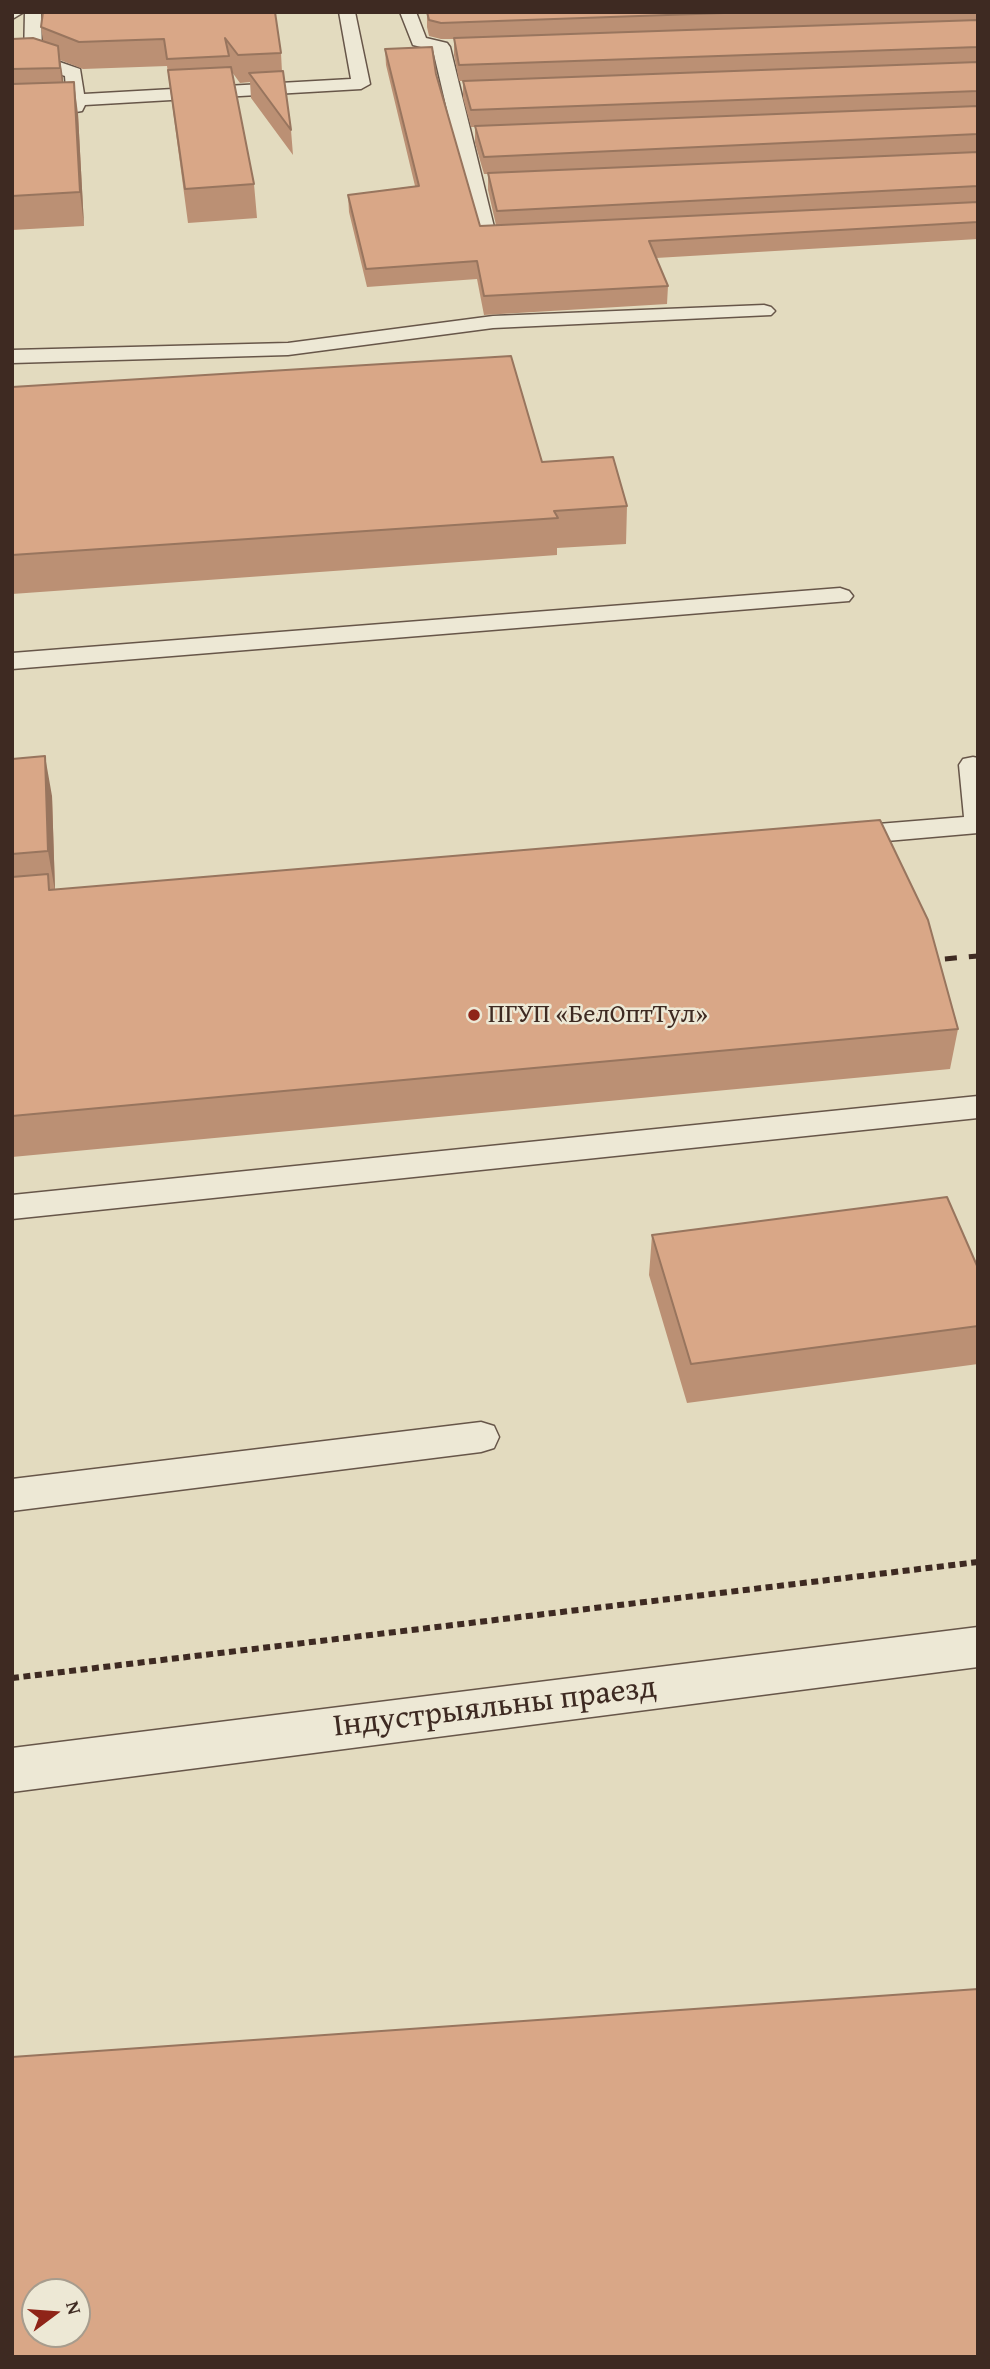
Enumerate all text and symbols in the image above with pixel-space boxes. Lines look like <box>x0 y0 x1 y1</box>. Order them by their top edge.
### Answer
place label: ПГУП «БелОптТул» <box>488 999 708 1031</box>
marker: ПГУП «БелОптТул» <box>466 1007 482 1023</box>
street label: Індустрыяльны праезд <box>331 1669 659 1747</box>
north arrow <box>21 2278 91 2348</box>
text: N <box>59 2298 89 2318</box>

